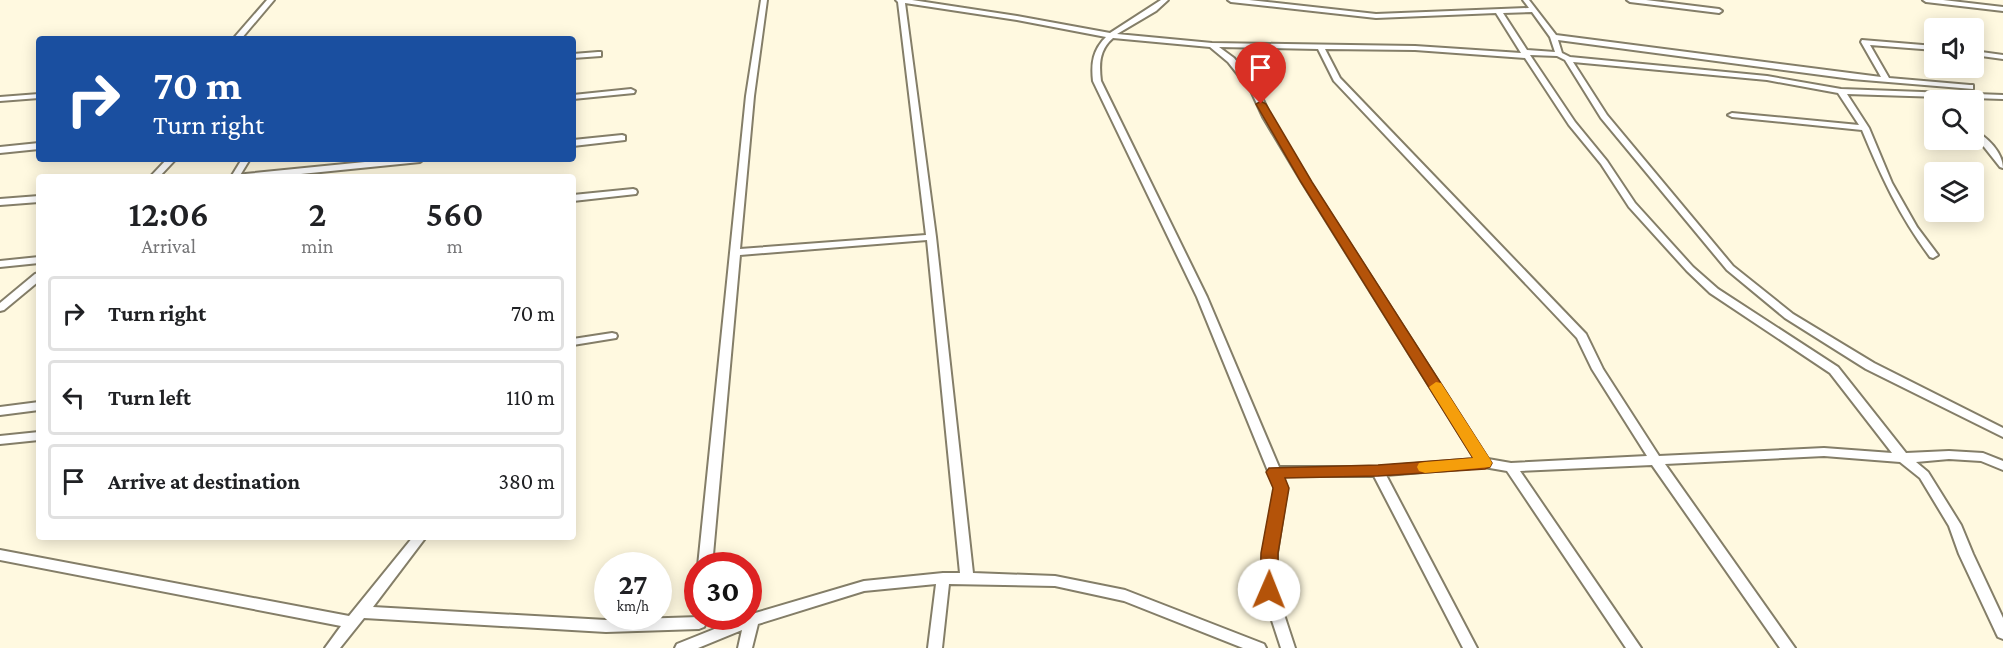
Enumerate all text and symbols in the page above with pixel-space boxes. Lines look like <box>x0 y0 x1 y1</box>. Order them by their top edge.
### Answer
map controls <box>1924 18 1984 222</box>
button: sound <box>1924 18 1984 78</box>
pin <box>1235 42 1286 104</box>
icon: arrive <box>1244 51 1277 84</box>
icon: right <box>54 60 132 138</box>
text: 70 m <box>153 61 242 108</box>
button: search <box>1924 90 1984 150</box>
text: Turn right <box>153 110 264 140</box>
button: layers <box>1924 162 1984 222</box>
text: 12:06 <box>128 194 209 234</box>
text: 2 <box>308 194 326 234</box>
text: 560 <box>426 194 484 234</box>
text: Arrival <box>141 235 196 257</box>
text: min <box>301 235 333 257</box>
text: m <box>447 235 463 257</box>
icon: right <box>57 297 90 330</box>
text: Turn right <box>108 301 206 326</box>
text: 70 m <box>511 301 555 326</box>
icon: left <box>57 381 90 414</box>
text: Turn left <box>108 385 191 410</box>
text: 110 m <box>506 385 555 410</box>
icon: arrive <box>57 465 90 498</box>
text: Arrive at destination <box>108 469 300 494</box>
text: 380 m <box>498 469 555 494</box>
speed limit sign: 30 <box>684 552 762 630</box>
position arrow <box>1237 558 1301 622</box>
text: 27 <box>618 567 648 600</box>
text: km/h <box>617 598 649 614</box>

